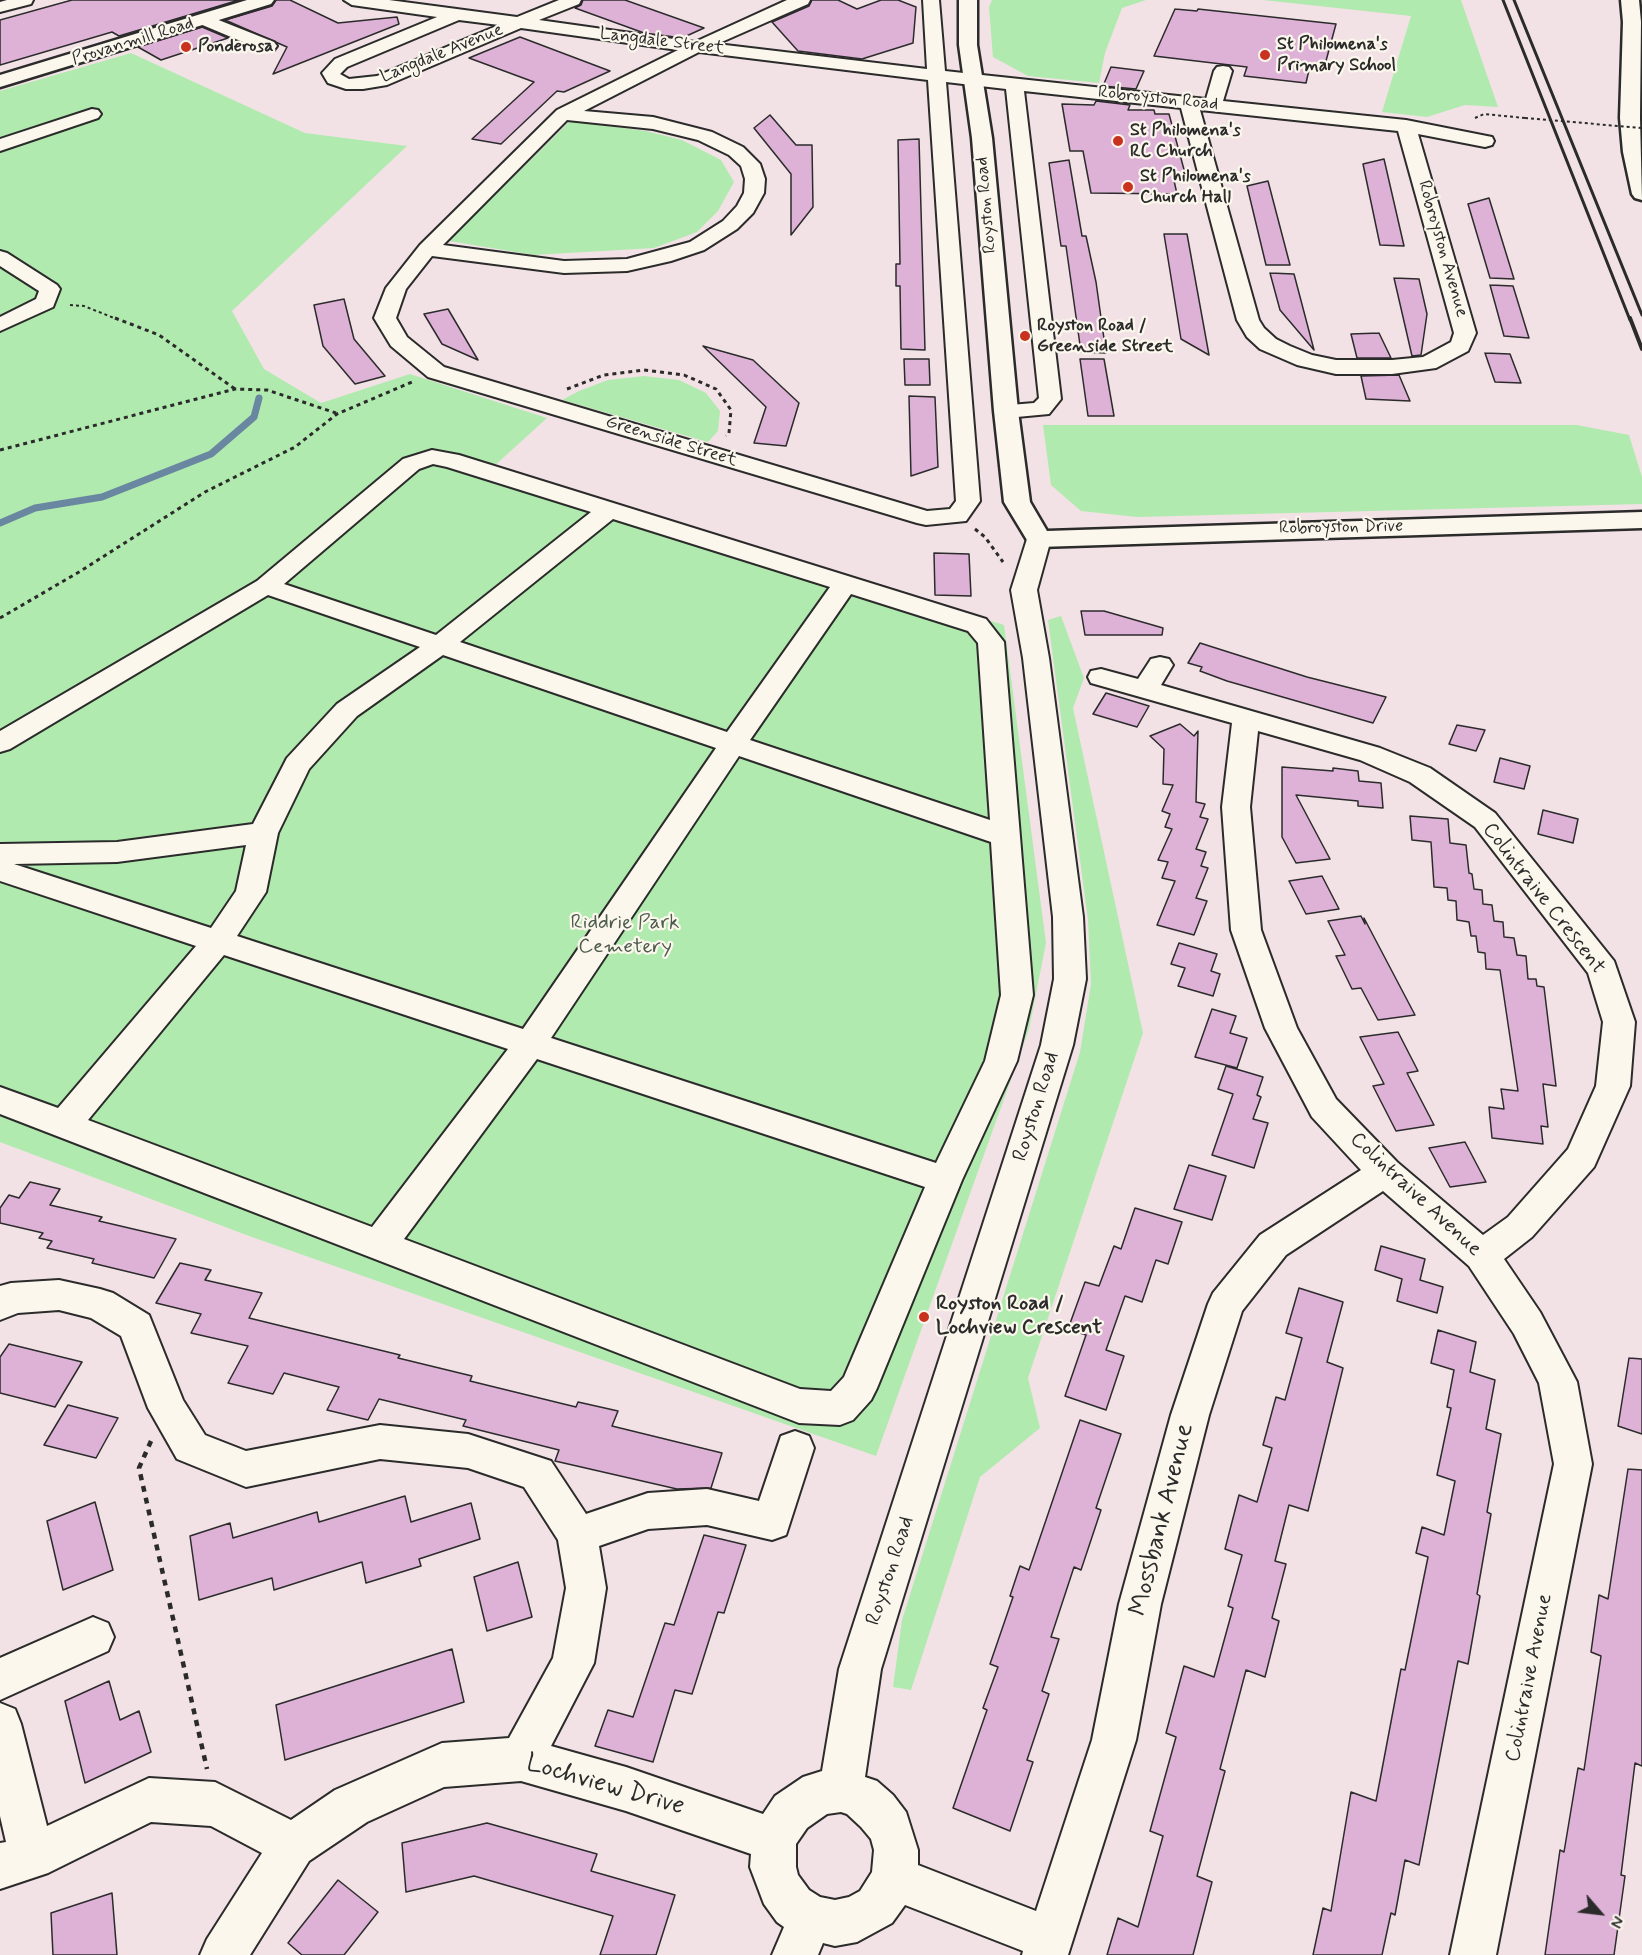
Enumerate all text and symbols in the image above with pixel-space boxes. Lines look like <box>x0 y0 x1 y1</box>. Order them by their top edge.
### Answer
street label: Provanmill Road <box>69 13 197 71</box>
street label: Langdale Avenue <box>378 20 506 88</box>
street label: Langdale Street <box>598 24 726 60</box>
place label: St Philomena's Primary School <box>1277 34 1396 76</box>
place label: Ponderosa <box>198 36 273 58</box>
marker: Ponderosa <box>179 40 193 54</box>
marker: St Philomena's Primary School <box>1258 48 1272 62</box>
street label: Robroyston Road <box>1097 82 1219 116</box>
place label: St Philomena's RC Church <box>1130 120 1241 162</box>
marker: St Philomena's RC Church <box>1111 134 1125 148</box>
street label: Royston Road <box>972 156 1002 254</box>
place label: St Philomena's Church Hall <box>1140 166 1251 208</box>
street label: Robroyston Avenue <box>1412 178 1472 320</box>
marker: St Philomena's Church Hall <box>1121 180 1135 194</box>
place label: Royston Road / Greenside Street <box>1037 315 1173 358</box>
marker: Royston Road / Greenside Street <box>1018 329 1032 343</box>
street label: Greenside Street <box>603 412 739 472</box>
street label: Robroyston Drive <box>1279 516 1403 540</box>
street label: Colintraive Crescent <box>1476 818 1610 980</box>
park label: Riddrie Park Cemetery <box>571 911 679 961</box>
street label: Royston Road <box>1008 1049 1066 1165</box>
street label: Colintraive Avenue <box>1344 1128 1486 1262</box>
place label: Royston Road / Lochview Crescent <box>936 1292 1102 1342</box>
marker: Royston Road / Lochview Crescent <box>917 1310 931 1324</box>
street label: Mossbank Avenue <box>1124 1421 1202 1619</box>
street label: Royston Road <box>862 1513 920 1629</box>
street label: Colintraive Avenue <box>1501 1592 1559 1764</box>
street label: Lochview Drive <box>522 1748 688 1824</box>
north arrow <box>1570 1883 1630 1943</box>
text: N <box>1605 1912 1628 1931</box>

